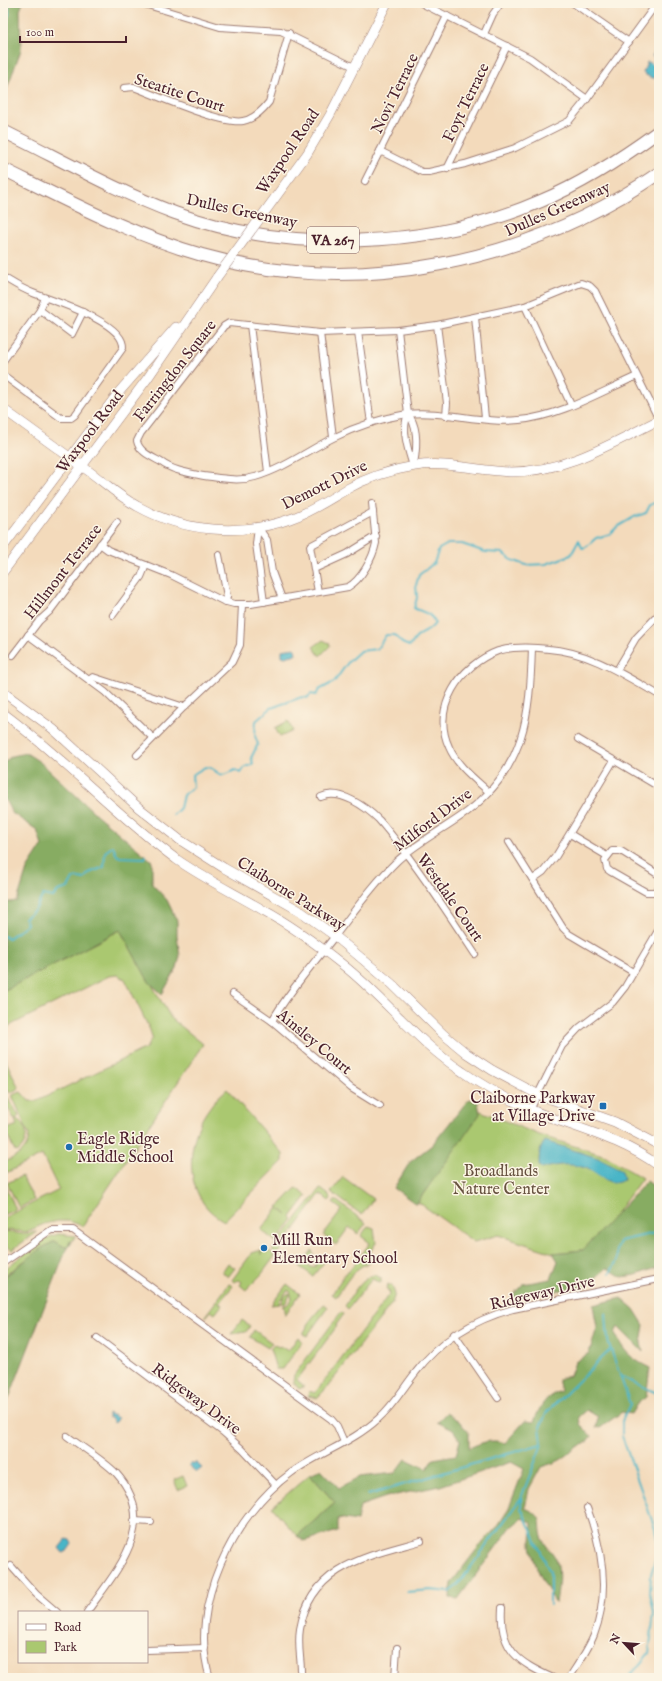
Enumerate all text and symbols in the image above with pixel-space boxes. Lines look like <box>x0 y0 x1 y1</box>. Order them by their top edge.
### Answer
scale bar <box>20 18 126 44</box>
text: 100 m <box>26 25 54 40</box>
street label: Novi Terrace <box>368 50 424 137</box>
street label: Foyt Terrace <box>439 60 495 146</box>
street label: Steatite Court <box>132 70 227 118</box>
street label: Waxpool Road <box>253 105 325 199</box>
street label: Dulles Greenway <box>502 178 614 242</box>
street label: Dulles Greenway <box>184 190 299 234</box>
road number: VA 267 <box>307 227 359 253</box>
street label: Farringdon Square <box>130 316 222 426</box>
street label: Waxpool Road <box>53 386 129 478</box>
street label: Demott Drive <box>279 456 371 515</box>
street label: Hillmont Terrace <box>20 521 107 624</box>
street label: Milford Drive <box>390 785 476 857</box>
street label: Westdale Court <box>412 850 487 947</box>
street label: Claiborne Parkway <box>233 853 349 936</box>
street label: Ainsley Court <box>271 1005 356 1080</box>
place label: Claiborne Parkway at Village Drive <box>470 1089 595 1127</box>
marker: Claiborne Parkway at Village Drive <box>598 1101 608 1111</box>
place label: Eagle Ridge Middle School <box>77 1130 174 1168</box>
marker: Eagle Ridge Middle School <box>64 1142 74 1152</box>
park label: Broadlands Nature Center <box>453 1162 550 1200</box>
place label: Mill Run Elementary School <box>272 1231 398 1269</box>
marker: Mill Run Elementary School <box>259 1243 269 1253</box>
street label: Ridgeway Drive <box>488 1272 597 1316</box>
street label: Ridgeway Drive <box>147 1359 244 1440</box>
legend <box>18 1611 148 1663</box>
text: Road <box>54 1620 82 1635</box>
north arrow <box>604 1623 644 1663</box>
text: N <box>607 1631 624 1647</box>
text: Park <box>54 1640 77 1655</box>

